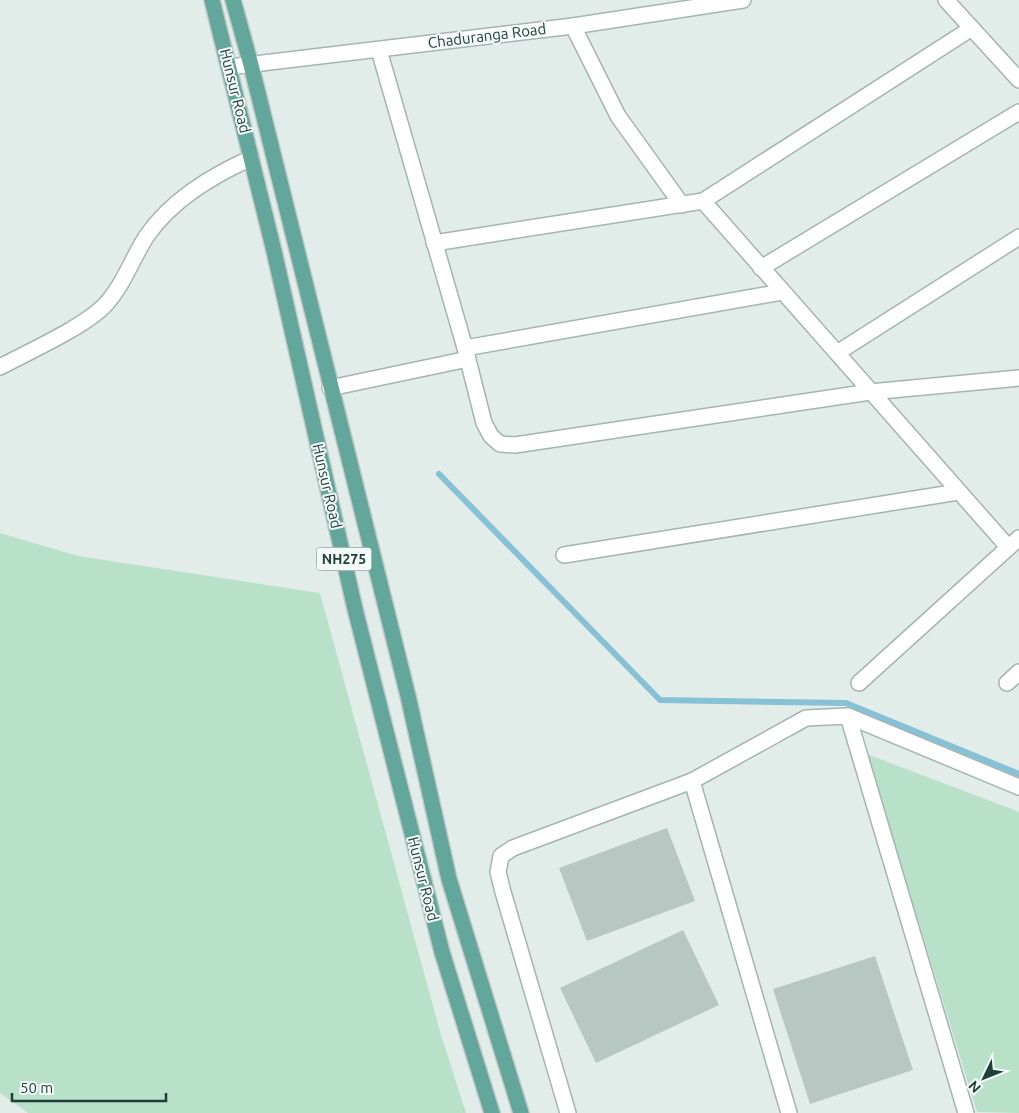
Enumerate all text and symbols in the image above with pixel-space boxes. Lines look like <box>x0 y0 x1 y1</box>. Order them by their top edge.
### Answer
street label: Chaduranga Road <box>427 20 547 51</box>
street label: Hunsur Road <box>217 47 254 135</box>
street label: Hunsur Road <box>309 442 345 530</box>
road number: NH275 <box>316 548 372 570</box>
street label: Hunsur Road <box>405 835 442 923</box>
north arrow <box>959 1053 1009 1103</box>
scale bar <box>12 1070 166 1102</box>
text: N <box>965 1078 984 1096</box>
text: 50 m <box>20 1079 53 1096</box>

